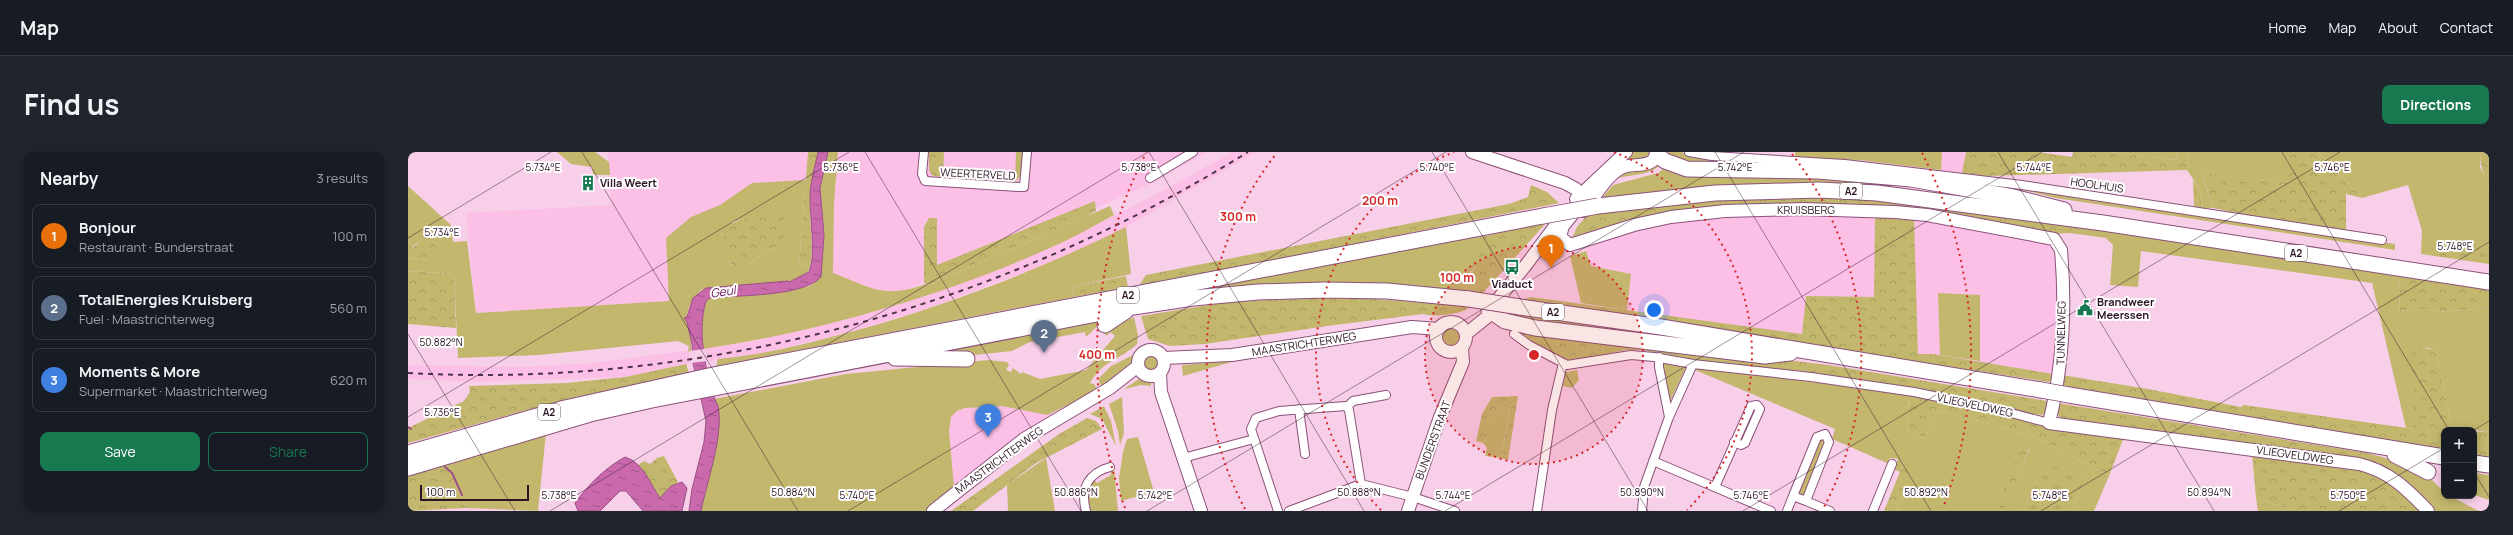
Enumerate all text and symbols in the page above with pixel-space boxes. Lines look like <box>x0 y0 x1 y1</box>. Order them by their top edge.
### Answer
text: Map <box>20 15 59 41</box>
text: Home <box>2269 18 2306 37</box>
text: Map <box>2328 18 2356 37</box>
text: About <box>2378 18 2418 37</box>
text: Contact <box>2440 18 2493 37</box>
text: Find us <box>24 85 119 123</box>
button: Directions <box>2382 85 2489 124</box>
text: 5.734°E <box>526 160 561 174</box>
text: 5.736°E <box>823 160 859 174</box>
text: 5.738°E <box>1122 160 1157 174</box>
text: 5.740°E <box>1419 160 1455 174</box>
text: 5.742°E <box>1718 160 1753 174</box>
text: 5.744°E <box>2016 160 2052 174</box>
text: 5.746°E <box>2314 160 2350 174</box>
street label: WEERTERVELD <box>940 164 1016 183</box>
text: Nearby <box>40 167 98 190</box>
text: 3 results <box>316 169 368 187</box>
street label: HOOLHUIS <box>2069 173 2125 196</box>
building icon: Villa Weert <box>579 174 597 192</box>
place label: Villa Weert <box>600 175 657 190</box>
road number: A2 <box>1840 183 1862 199</box>
text: 200 m <box>1362 192 1398 209</box>
street label: KRUISBERG <box>1777 202 1835 217</box>
text: 300 m <box>1220 208 1256 225</box>
text: Bonjour <box>79 217 136 238</box>
text: 5.734°E <box>425 225 460 239</box>
text: 1 <box>51 227 57 245</box>
text: 100 m <box>332 227 367 245</box>
pin: 1 <box>1538 235 1564 268</box>
text: Restaurant · Bunderstraat <box>79 238 234 256</box>
text: 5.748°E <box>2438 239 2473 253</box>
road number: A2 <box>2285 245 2307 261</box>
bus stop icon: Viaduct <box>1503 258 1521 276</box>
text: 100 m <box>1440 269 1474 286</box>
place label: Viaduct <box>1491 276 1533 291</box>
water label: Geul <box>709 281 739 302</box>
road number: A2 <box>1117 287 1139 303</box>
text: TotalEnergies Kruisberg <box>79 289 252 310</box>
place label: Brandweer Meerssen <box>2097 294 2155 322</box>
text: 2 <box>50 299 58 317</box>
text: 560 m <box>330 299 367 317</box>
public building icon: Brandweer Meerssen <box>2076 299 2094 317</box>
your location <box>1644 300 1664 320</box>
street label: TUNNELWEG <box>2052 300 2069 365</box>
road number: A2 <box>1542 304 1564 320</box>
text: Fuel · Maastrichterweg <box>79 310 214 328</box>
pin: 2 <box>1031 320 1057 353</box>
street label: MAASTRICHTERWEG <box>1251 328 1357 359</box>
text: 50.882°N <box>419 335 463 349</box>
text: 400 m <box>1079 346 1115 363</box>
centre of rings <box>1527 348 1541 362</box>
text: Moments & More <box>79 361 200 382</box>
text: 3 <box>50 371 58 389</box>
text: 620 m <box>330 371 367 389</box>
text: Supermarket · Maastrichterweg <box>79 382 267 400</box>
street label: VLIEGVELDWEG <box>1936 389 2015 420</box>
street label: BUNDERSTRAAT <box>1411 398 1454 481</box>
road number: A2 <box>538 404 560 420</box>
pin: 3 <box>975 404 1001 437</box>
text: 5.736°E <box>424 405 460 419</box>
street label: MAASTRICHTERWEG <box>952 422 1046 497</box>
map controls <box>2441 427 2477 499</box>
button: + <box>2441 427 2477 463</box>
button: Save <box>40 432 200 471</box>
button: Share <box>208 432 368 471</box>
street label: VLIEGVELDWEG <box>2256 442 2335 467</box>
button: − <box>2441 463 2477 499</box>
scale bar <box>420 483 529 502</box>
text: 100 m <box>426 484 455 499</box>
text: 50.884°N <box>771 485 815 499</box>
text: 50.886°N <box>1054 485 1098 499</box>
text: 50.888°N <box>1337 485 1381 499</box>
text: 50.890°N <box>1620 485 1664 499</box>
text: 50.892°N <box>1904 485 1948 499</box>
text: 50.894°N <box>2187 485 2231 499</box>
text: 5.738°E <box>542 488 577 502</box>
text: 5.740°E <box>839 488 875 502</box>
text: 5.742°E <box>1138 488 1173 502</box>
text: 5.744°E <box>1435 488 1471 502</box>
text: 5.746°E <box>1733 488 1769 502</box>
text: 5.748°E <box>2033 488 2068 502</box>
text: 5.750°E <box>2330 488 2366 502</box>

